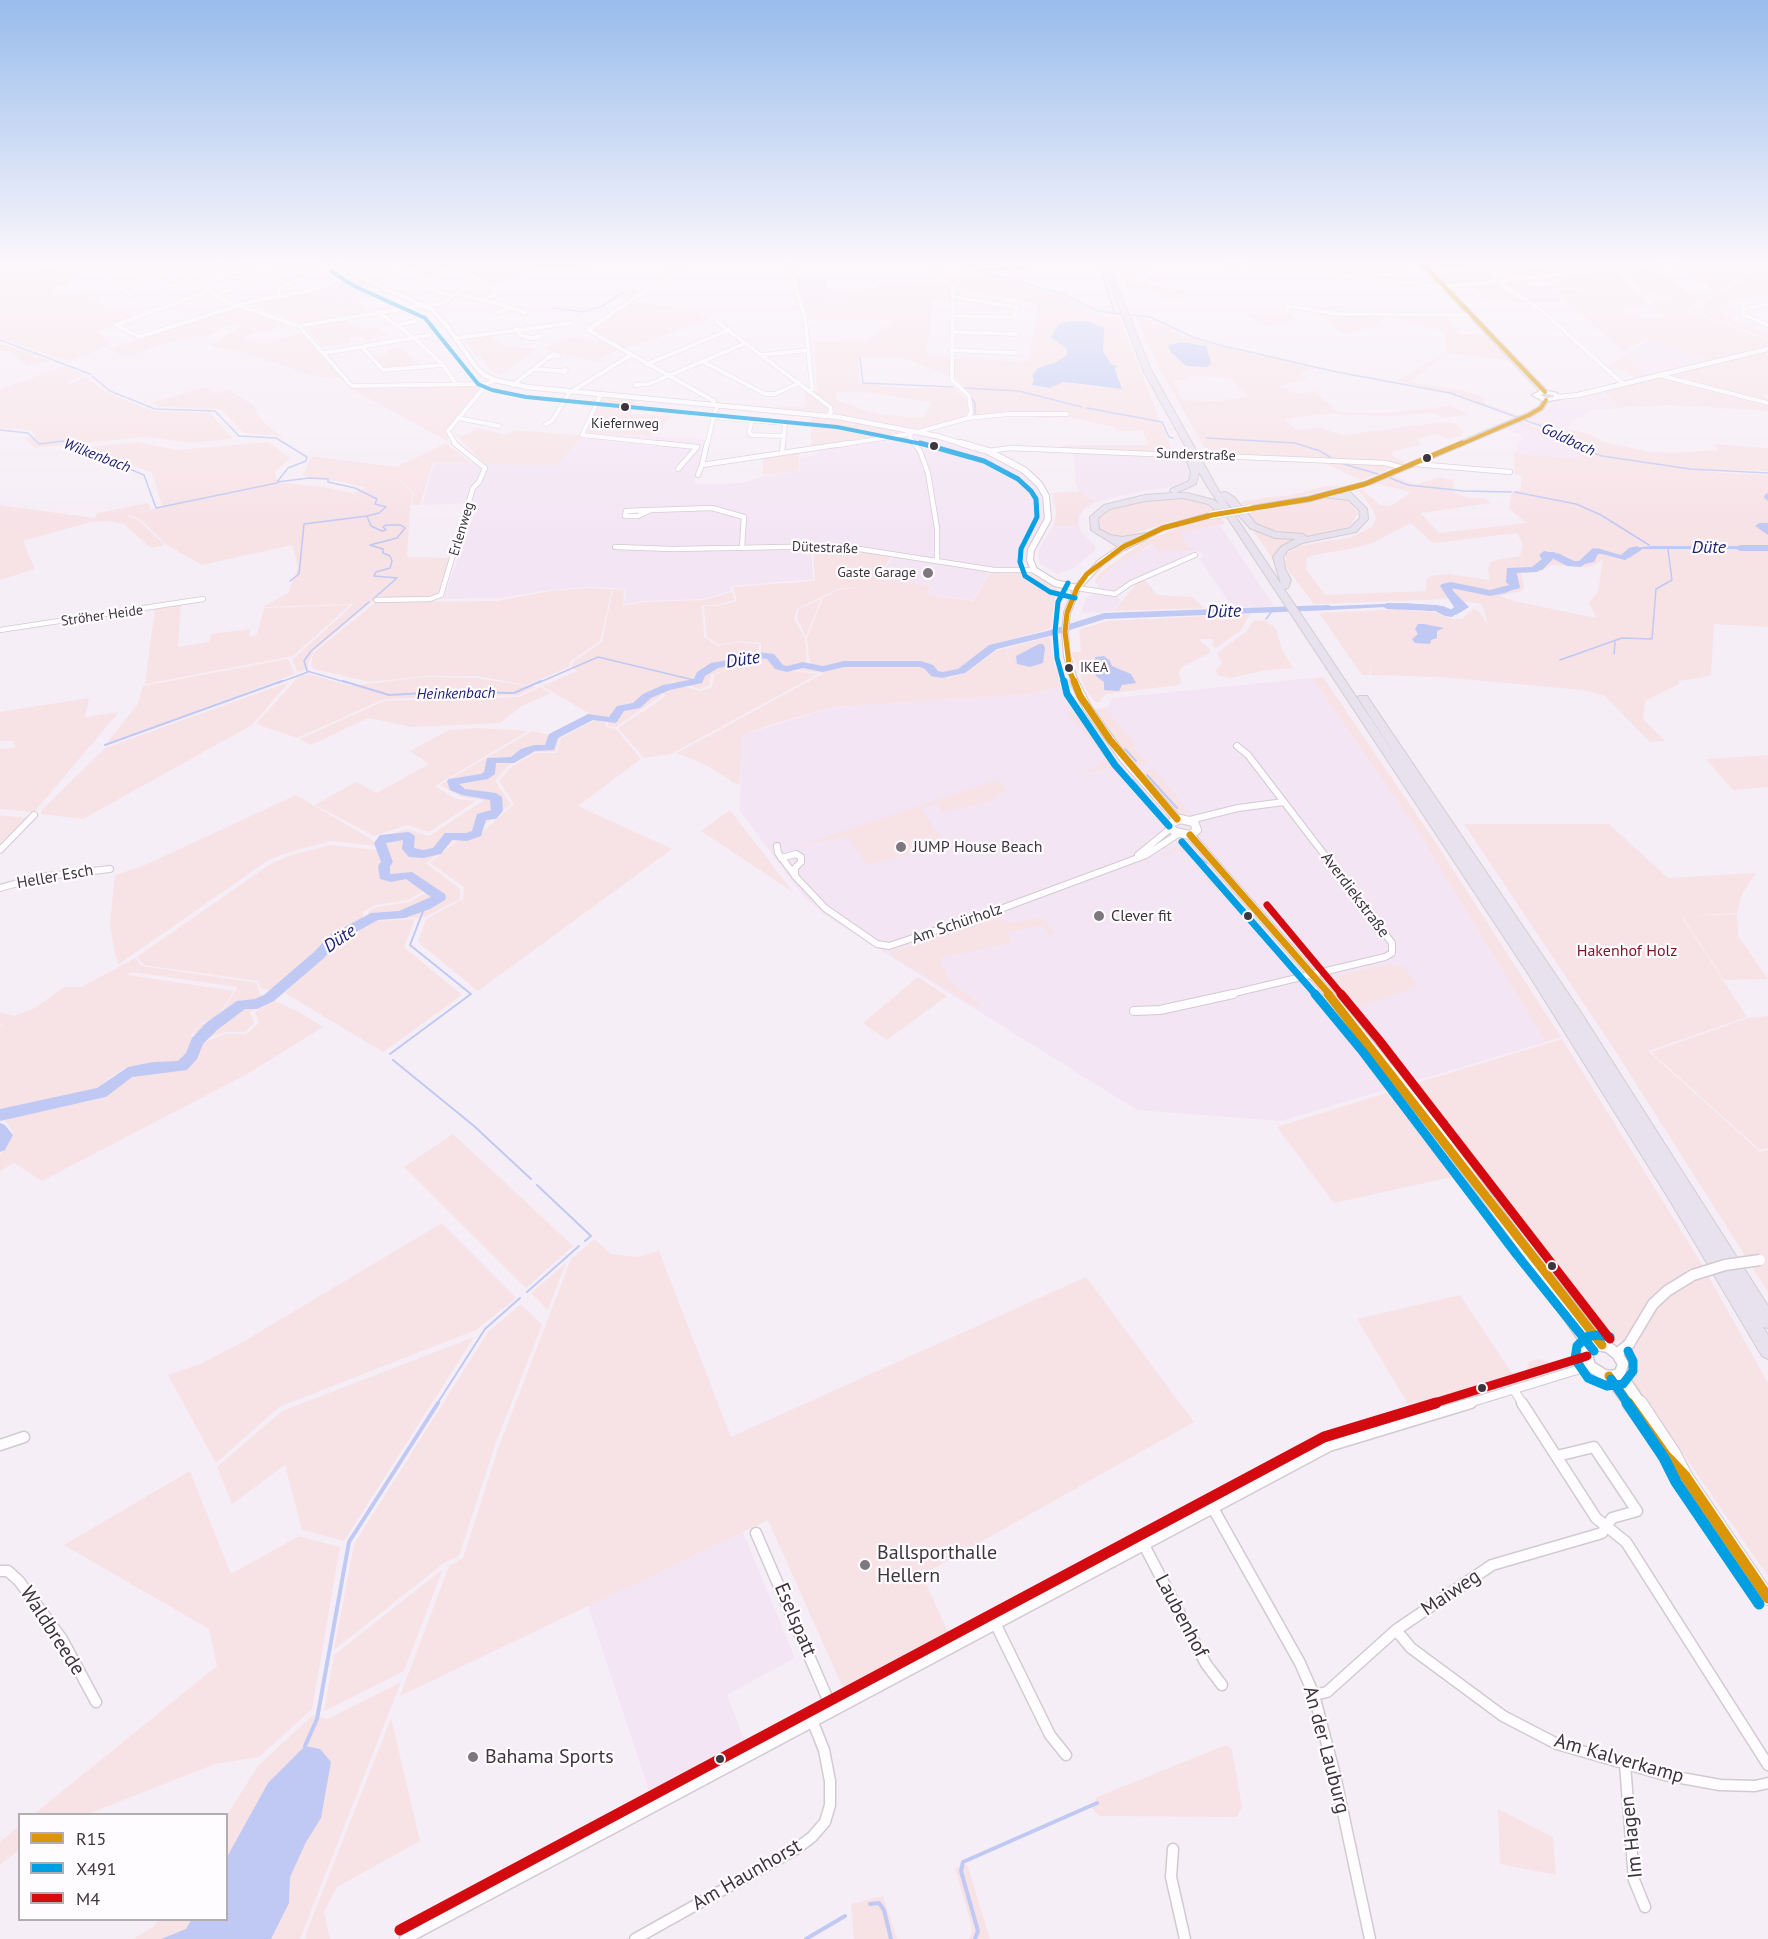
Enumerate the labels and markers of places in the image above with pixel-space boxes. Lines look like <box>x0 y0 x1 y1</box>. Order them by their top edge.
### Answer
marker: Kiefernweg <box>619 401 631 413</box>
place label: Kiefernweg <box>591 416 659 432</box>
unlabelled marker <box>928 440 940 452</box>
unlabelled marker <box>1421 452 1433 464</box>
place label: Gaste Garage <box>837 565 916 581</box>
marker: Gaste Garage <box>921 566 935 580</box>
place label: IKEA <box>1080 660 1108 676</box>
marker: IKEA <box>1063 662 1075 674</box>
place label: JUMP House Beach <box>913 837 1042 857</box>
marker: JUMP House Beach <box>894 840 908 854</box>
place label: Clever fit <box>1111 906 1172 926</box>
marker: Clever fit <box>1092 909 1106 923</box>
unlabelled marker <box>1242 910 1254 922</box>
unlabelled marker <box>1546 1260 1558 1272</box>
unlabelled marker <box>1476 1382 1488 1394</box>
place label: Ballsporthalle Hellern <box>877 1541 997 1588</box>
marker: Ballsporthalle Hellern <box>858 1558 872 1572</box>
place label: Bahama Sports <box>485 1745 614 1769</box>
marker: Bahama Sports <box>466 1750 480 1764</box>
unlabelled marker <box>714 1753 726 1765</box>

